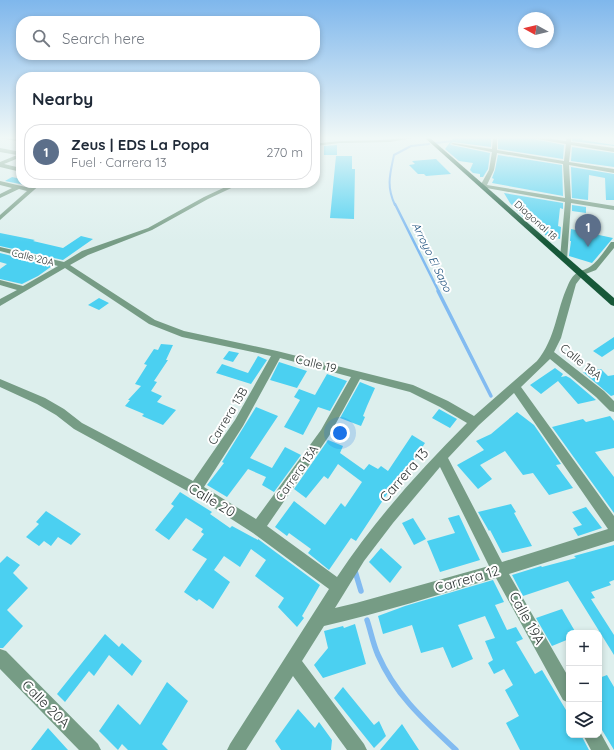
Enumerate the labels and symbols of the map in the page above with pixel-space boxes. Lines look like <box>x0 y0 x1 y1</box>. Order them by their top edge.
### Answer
north arrow <box>518 12 554 48</box>
street label: Diagonal 18 <box>511 198 560 243</box>
pin: 1 <box>575 214 601 247</box>
water label: Arroyo El Sapo <box>409 220 455 295</box>
street label: Calle 20A <box>10 246 56 269</box>
street label: Calle 18A <box>557 340 605 383</box>
street label: Calle 19 <box>294 351 338 376</box>
street label: Carrera 13B <box>205 384 251 447</box>
your location <box>330 423 350 443</box>
street label: Carrera 13A <box>272 442 321 503</box>
street label: Carrera 13 <box>376 444 432 506</box>
street label: Calle 20 <box>185 479 239 521</box>
street label: Carrera 12 <box>433 561 502 597</box>
street label: Calle 19A <box>505 588 549 648</box>
street label: Calle 20A <box>18 676 74 732</box>

